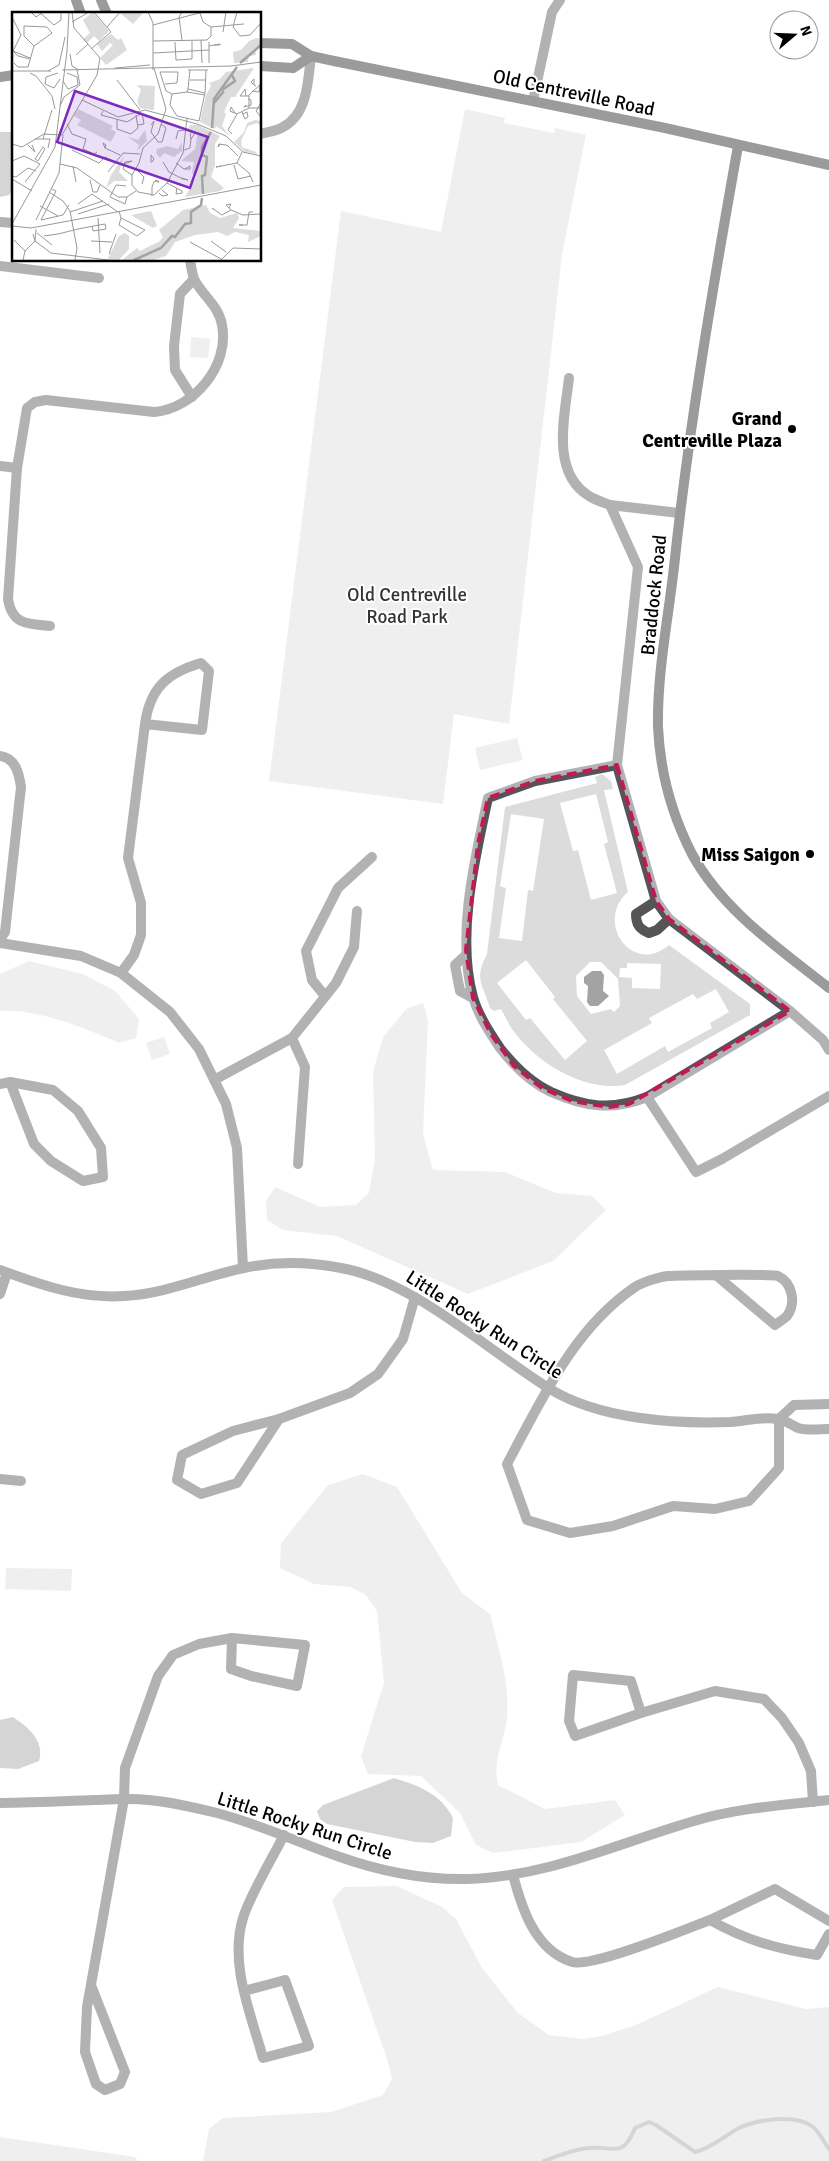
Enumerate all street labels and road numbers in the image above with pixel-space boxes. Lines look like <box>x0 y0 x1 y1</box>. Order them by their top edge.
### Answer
street label: Old Centreville Road <box>491 64 657 122</box>
street label: Braddock Road <box>636 534 672 657</box>
street label: Little Rocky Run Circle <box>401 1265 568 1385</box>
street label: Little Rocky Run Circle <box>214 1786 395 1866</box>

